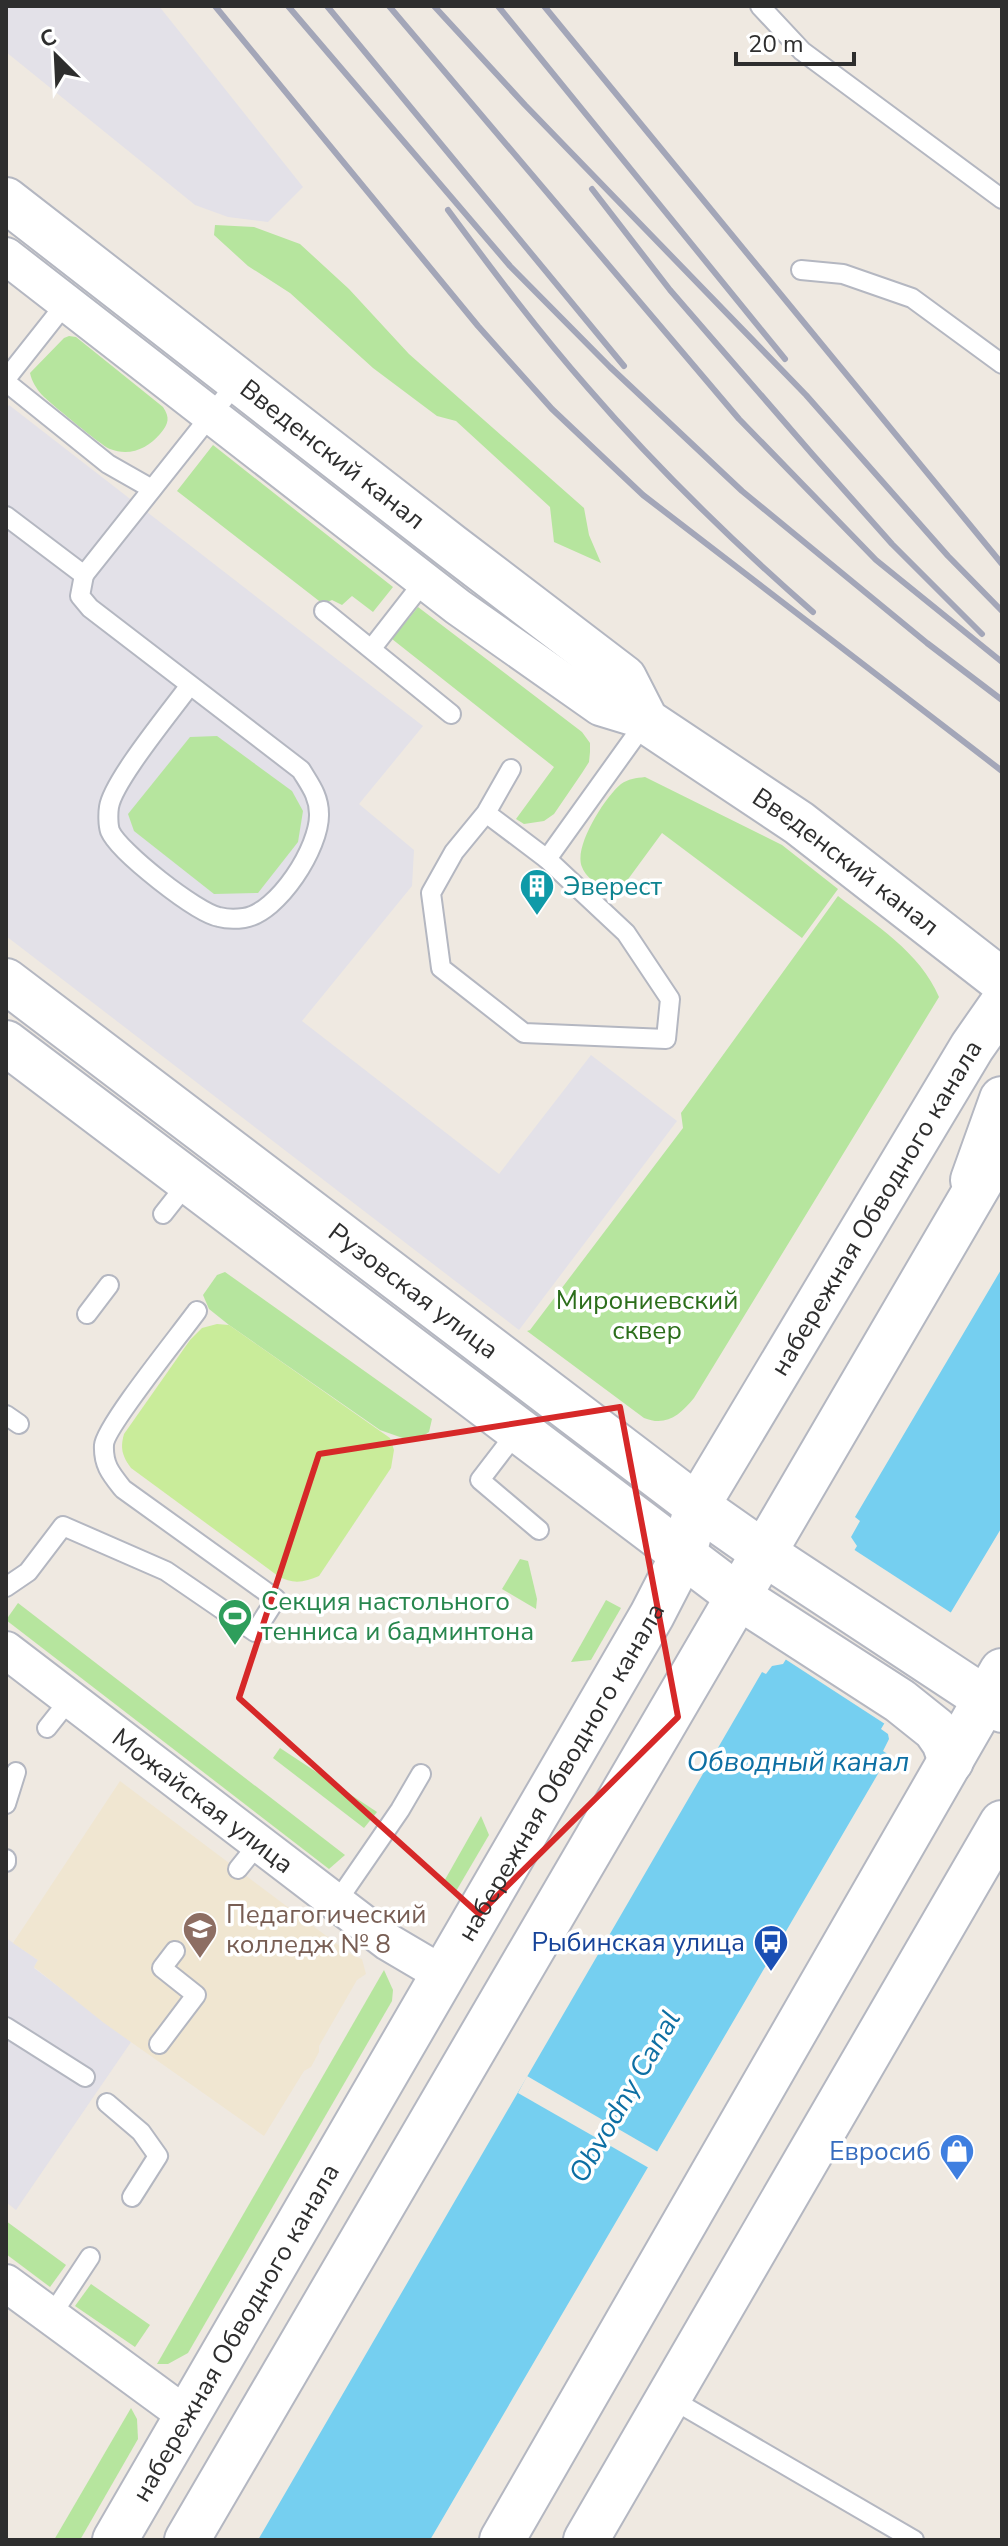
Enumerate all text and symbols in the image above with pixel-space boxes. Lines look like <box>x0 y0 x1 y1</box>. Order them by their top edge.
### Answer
north arrow <box>16 16 96 96</box>
scale bar <box>736 16 854 66</box>
text: С <box>35 22 61 55</box>
text: 20 m <box>748 28 804 60</box>
street label: Введенский канал <box>233 371 432 538</box>
street label: Введенский канал <box>745 780 946 944</box>
building icon: Эверест <box>518 867 556 917</box>
place label: Эверест <box>563 869 663 904</box>
street label: набережная Обводного канала <box>762 1033 990 1382</box>
street label: Рузовская улица <box>321 1215 506 1367</box>
park label: Мирониевский сквер <box>556 1283 738 1348</box>
place label: Секция настольного тенниса и бадминтона <box>261 1584 534 1649</box>
sports icon: Секция настольного тенниса и бадминтона <box>216 1597 254 1647</box>
street label: набережная Обводного канала <box>449 1597 673 1948</box>
street label: Можайская улица <box>105 1720 301 1882</box>
water label: Обводный канал <box>687 1743 909 1781</box>
place label: Педагогический колледж № 8 <box>226 1897 426 1962</box>
school or university icon: Педагогический колледж № 8 <box>181 1910 219 1960</box>
bus stop icon: Рыбинская улица <box>752 1923 790 1973</box>
place label: Рыбинская улица <box>531 1925 745 1960</box>
water label: Obvodny Canal <box>560 2003 690 2190</box>
shop icon: Евросиб <box>938 2132 976 2182</box>
place label: Евросиб <box>829 2134 931 2169</box>
street label: набережная Обводного канала <box>124 2157 348 2508</box>

